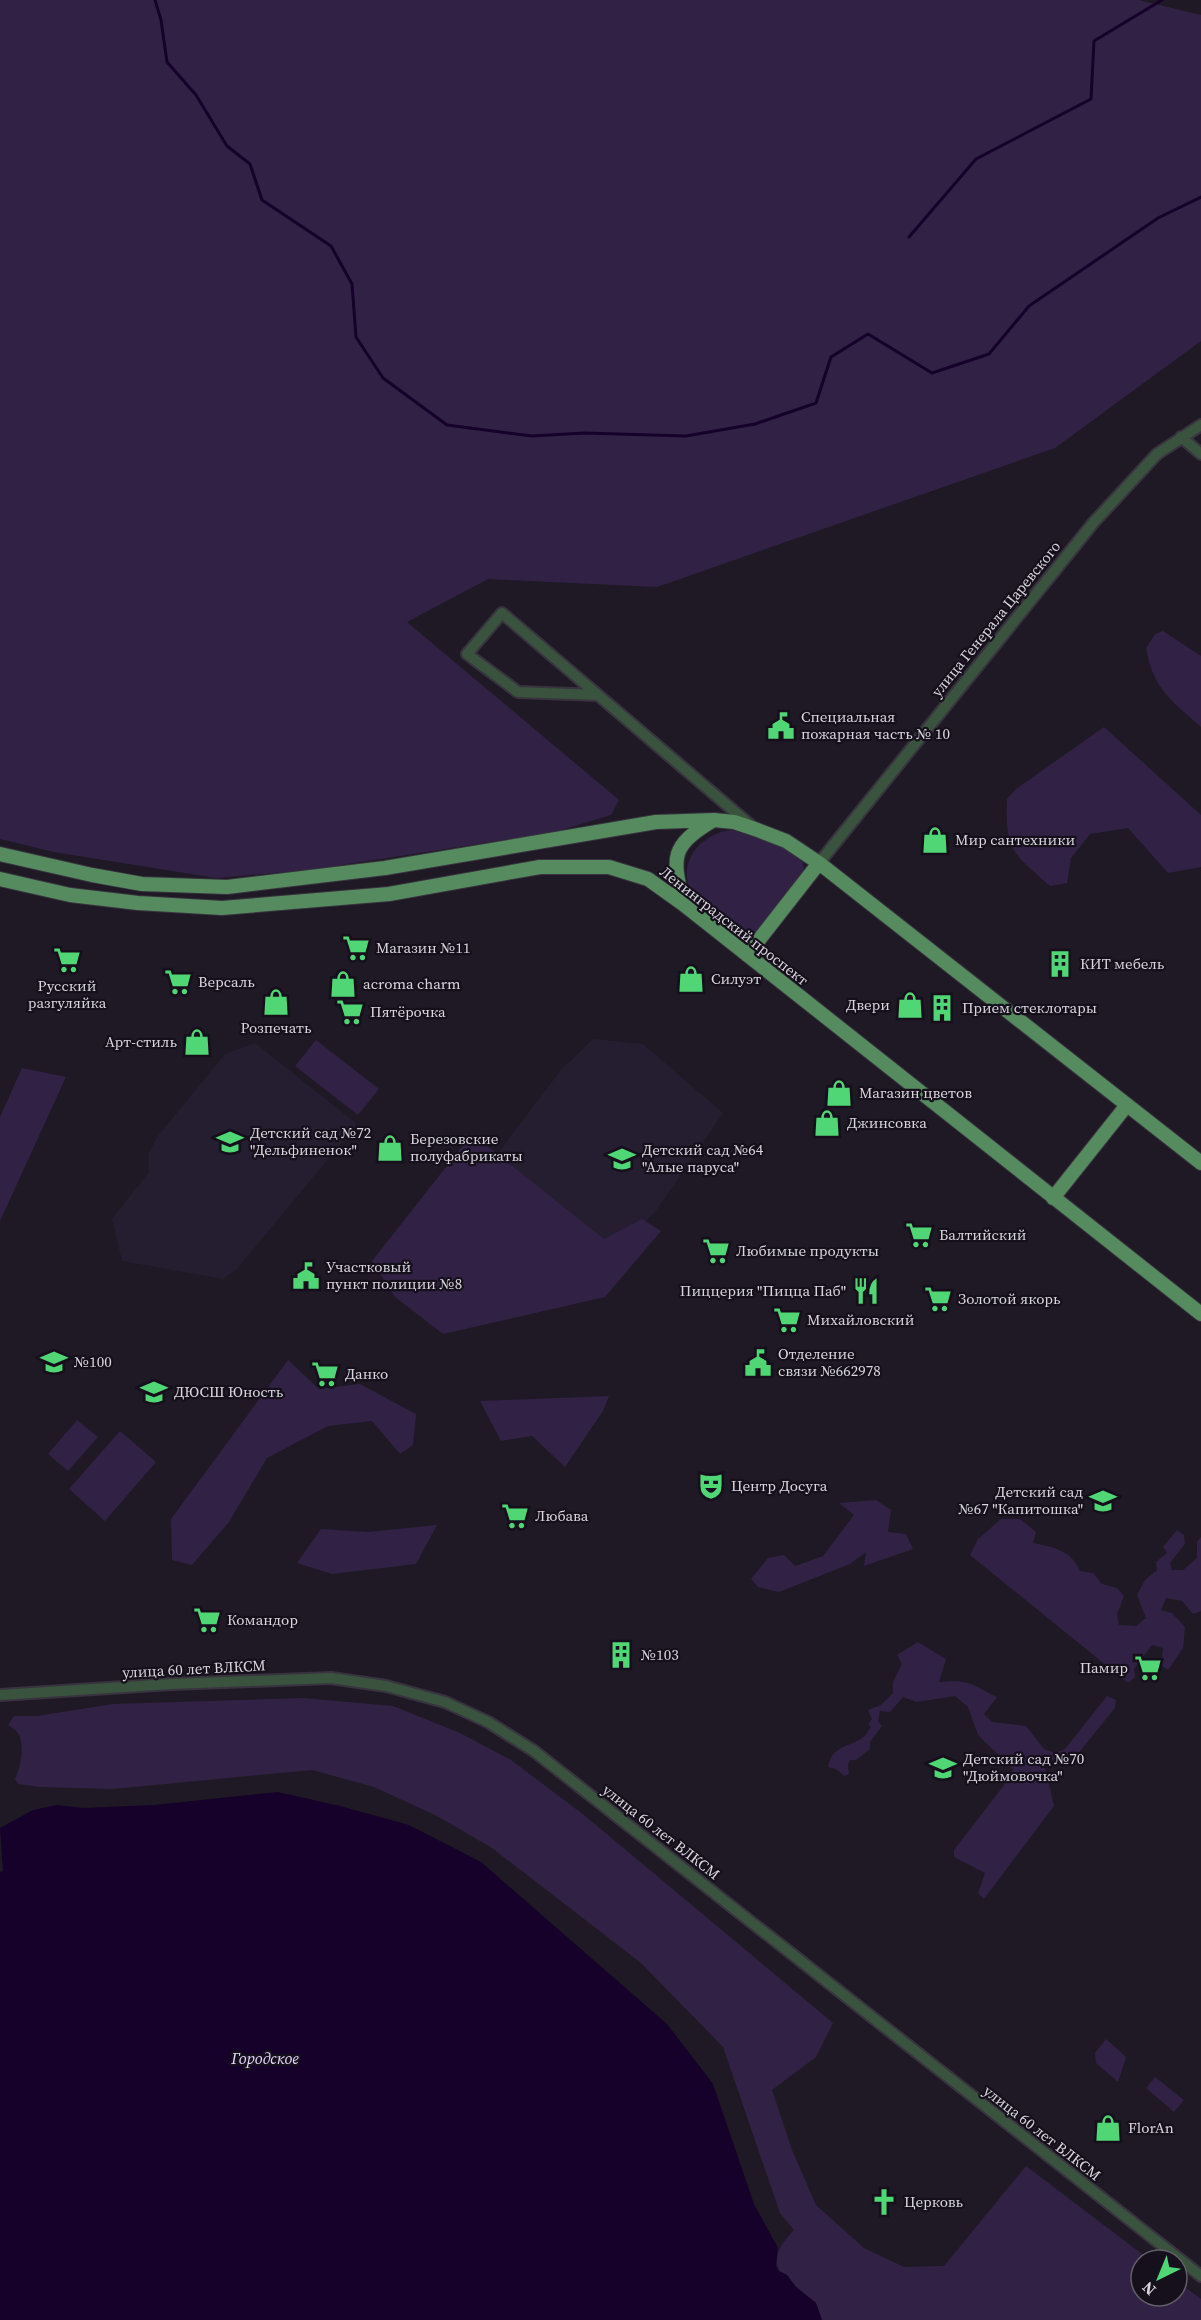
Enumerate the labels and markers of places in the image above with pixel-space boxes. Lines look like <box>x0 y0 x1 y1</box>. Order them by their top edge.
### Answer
place label: Специальная пожарная часть № 10 <box>801 706 950 744</box>
public building icon: Специальная пожарная часть № 10 <box>766 711 796 741</box>
shop icon: Мир сантехники <box>920 825 950 855</box>
place label: Мир сантехники <box>955 829 1075 850</box>
supermarket icon: Магазин №11 <box>341 933 371 963</box>
place label: Магазин №11 <box>376 937 470 958</box>
supermarket icon: Русский разгуляйка <box>52 945 82 975</box>
building icon: КИТ мебель <box>1045 949 1075 979</box>
place label: КИТ мебель <box>1080 953 1165 974</box>
shop icon: Силуэт <box>676 964 706 994</box>
supermarket icon: Версаль <box>163 967 193 997</box>
place label: Силуэт <box>711 968 761 989</box>
shop icon: acroma charm <box>328 969 358 999</box>
place label: Версаль <box>198 971 255 992</box>
place label: acroma charm <box>363 973 461 994</box>
place label: Русский разгуляйка <box>28 975 107 1013</box>
shop icon: Розпечать <box>261 987 291 1017</box>
shop icon: Двери <box>895 990 925 1020</box>
building icon: Прием стеклотары <box>927 993 957 1023</box>
place label: Двери <box>846 994 890 1015</box>
supermarket icon: Пятёрочка <box>335 997 365 1027</box>
place label: Прием стеклотары <box>962 997 1097 1018</box>
place label: Пятёрочка <box>370 1001 446 1022</box>
place label: Розпечать <box>240 1017 312 1038</box>
shop icon: Арт-стиль <box>182 1027 212 1057</box>
place label: Арт-стиль <box>105 1031 177 1052</box>
shop icon: Магазин цветов <box>824 1078 854 1108</box>
place label: Магазин цветов <box>859 1082 972 1103</box>
shop icon: Джинсовка <box>812 1108 842 1138</box>
place label: Джинсовка <box>847 1112 927 1133</box>
place label: Детский сад №72 "Дельфиненок" <box>250 1122 371 1160</box>
school or university icon: Детский сад №72 "Дельфиненок" <box>215 1127 245 1157</box>
place label: Березовские полуфабрикаты <box>410 1128 523 1166</box>
shop icon: Березовские полуфабрикаты <box>375 1133 405 1163</box>
place label: Детский сад №64 "Алые паруса" <box>642 1139 764 1177</box>
school or university icon: Детский сад №64 "Алые паруса" <box>607 1144 637 1174</box>
supermarket icon: Балтийский <box>904 1220 934 1250</box>
place label: Балтийский <box>939 1224 1027 1245</box>
supermarket icon: Любимые продукты <box>701 1236 731 1266</box>
place label: Любимые продукты <box>736 1240 879 1261</box>
place label: Участковый пункт полиции №8 <box>326 1256 462 1294</box>
public building icon: Участковый пункт полиции №8 <box>291 1261 321 1291</box>
restaurant icon: Пиццерия "Пицца Паб" <box>851 1276 881 1306</box>
place label: Пиццерия "Пицца Паб" <box>680 1280 846 1301</box>
supermarket icon: Золотой якорь <box>923 1284 953 1314</box>
place label: Золотой якорь <box>958 1288 1061 1309</box>
supermarket icon: Михайловский <box>772 1305 802 1335</box>
place label: Михайловский <box>807 1309 915 1330</box>
place label: Отделение связи №662978 <box>778 1343 881 1381</box>
school or university icon: №100 <box>39 1347 69 1377</box>
public building icon: Отделение связи №662978 <box>743 1348 773 1378</box>
place label: №100 <box>73 1351 112 1372</box>
supermarket icon: Данко <box>310 1359 340 1389</box>
place label: Данко <box>345 1363 388 1384</box>
school or university icon: ДЮСШ Юность <box>139 1377 169 1407</box>
place label: ДЮСШ Юность <box>174 1381 284 1402</box>
theatre icon: Центр Досуга <box>696 1471 726 1501</box>
place label: Центр Досуга <box>731 1475 828 1496</box>
place label: Детский сад №67 "Капитошка" <box>958 1481 1083 1519</box>
school or university icon: Детский сад №67 "Капитошка" <box>1088 1486 1118 1516</box>
supermarket icon: Любава <box>500 1501 530 1531</box>
place label: Любава <box>535 1505 589 1526</box>
supermarket icon: Командор <box>192 1605 222 1635</box>
place label: Командор <box>227 1609 298 1630</box>
building icon: №103 <box>606 1640 636 1670</box>
place label: №103 <box>640 1644 679 1665</box>
supermarket icon: Памир <box>1133 1653 1163 1683</box>
place label: Памир <box>1080 1657 1128 1678</box>
place label: Детский сад №70 "Дюймовочка" <box>963 1748 1084 1786</box>
school or university icon: Детский сад №70 "Дюймовочка" <box>928 1753 958 1783</box>
shop icon: FlorAn <box>1093 2113 1123 2143</box>
place label: FlorAn <box>1128 2117 1174 2138</box>
church icon: Церковь <box>869 2187 899 2217</box>
place label: Церковь <box>904 2191 964 2212</box>

